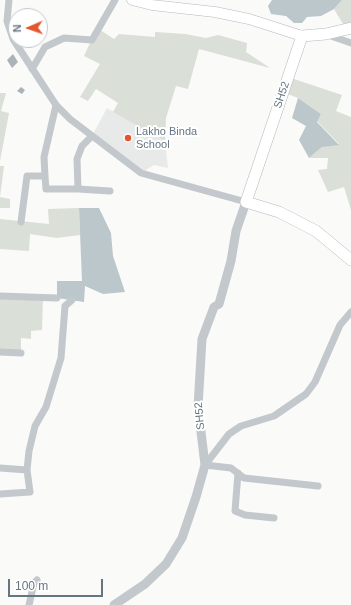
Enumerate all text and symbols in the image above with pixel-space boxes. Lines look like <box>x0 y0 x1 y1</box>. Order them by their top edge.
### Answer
north arrow <box>8 8 48 48</box>
text: N <box>11 24 23 33</box>
street label: SH52 <box>271 80 293 110</box>
place label: Lakho Binda School <box>136 125 197 151</box>
marker: Lakho Binda School <box>123 133 133 143</box>
street label: SH52 <box>192 402 208 430</box>
scale bar <box>10 571 105 597</box>
text: 100 m <box>15 579 48 593</box>

